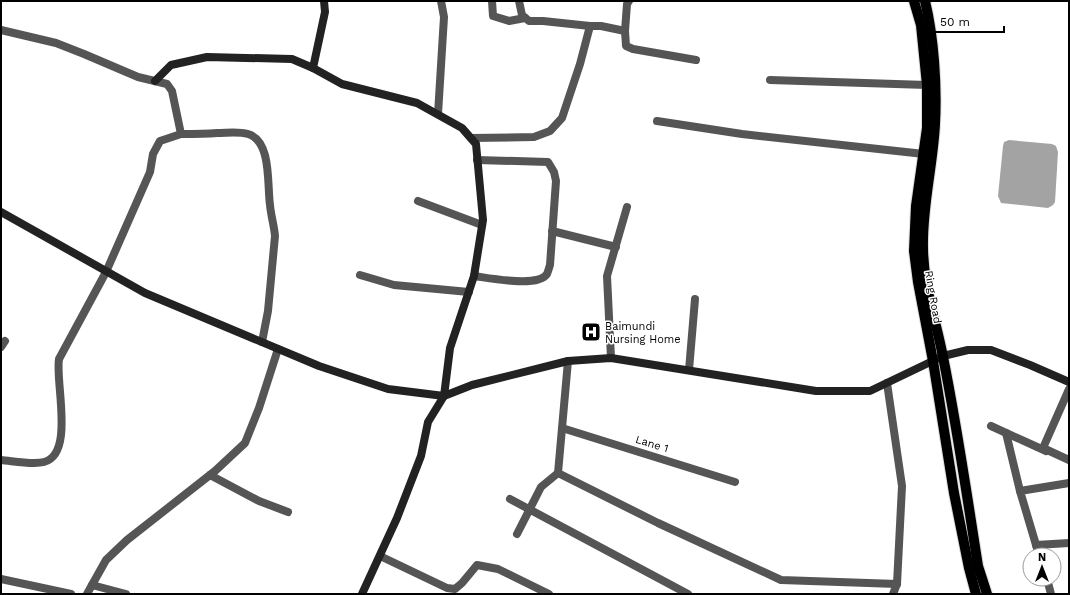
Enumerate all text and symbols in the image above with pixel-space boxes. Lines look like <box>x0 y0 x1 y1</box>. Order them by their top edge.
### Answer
scale bar <box>934 8 1004 34</box>
text: 50 m <box>940 15 970 29</box>
street label: Ring Road <box>922 270 944 324</box>
place label: Baimundi Nursing Home <box>605 320 681 346</box>
hospital icon: Baimundi Nursing Home <box>580 321 602 343</box>
street label: Lane 1 <box>634 433 670 455</box>
north arrow <box>1022 547 1062 587</box>
text: N <box>1038 551 1046 564</box>

